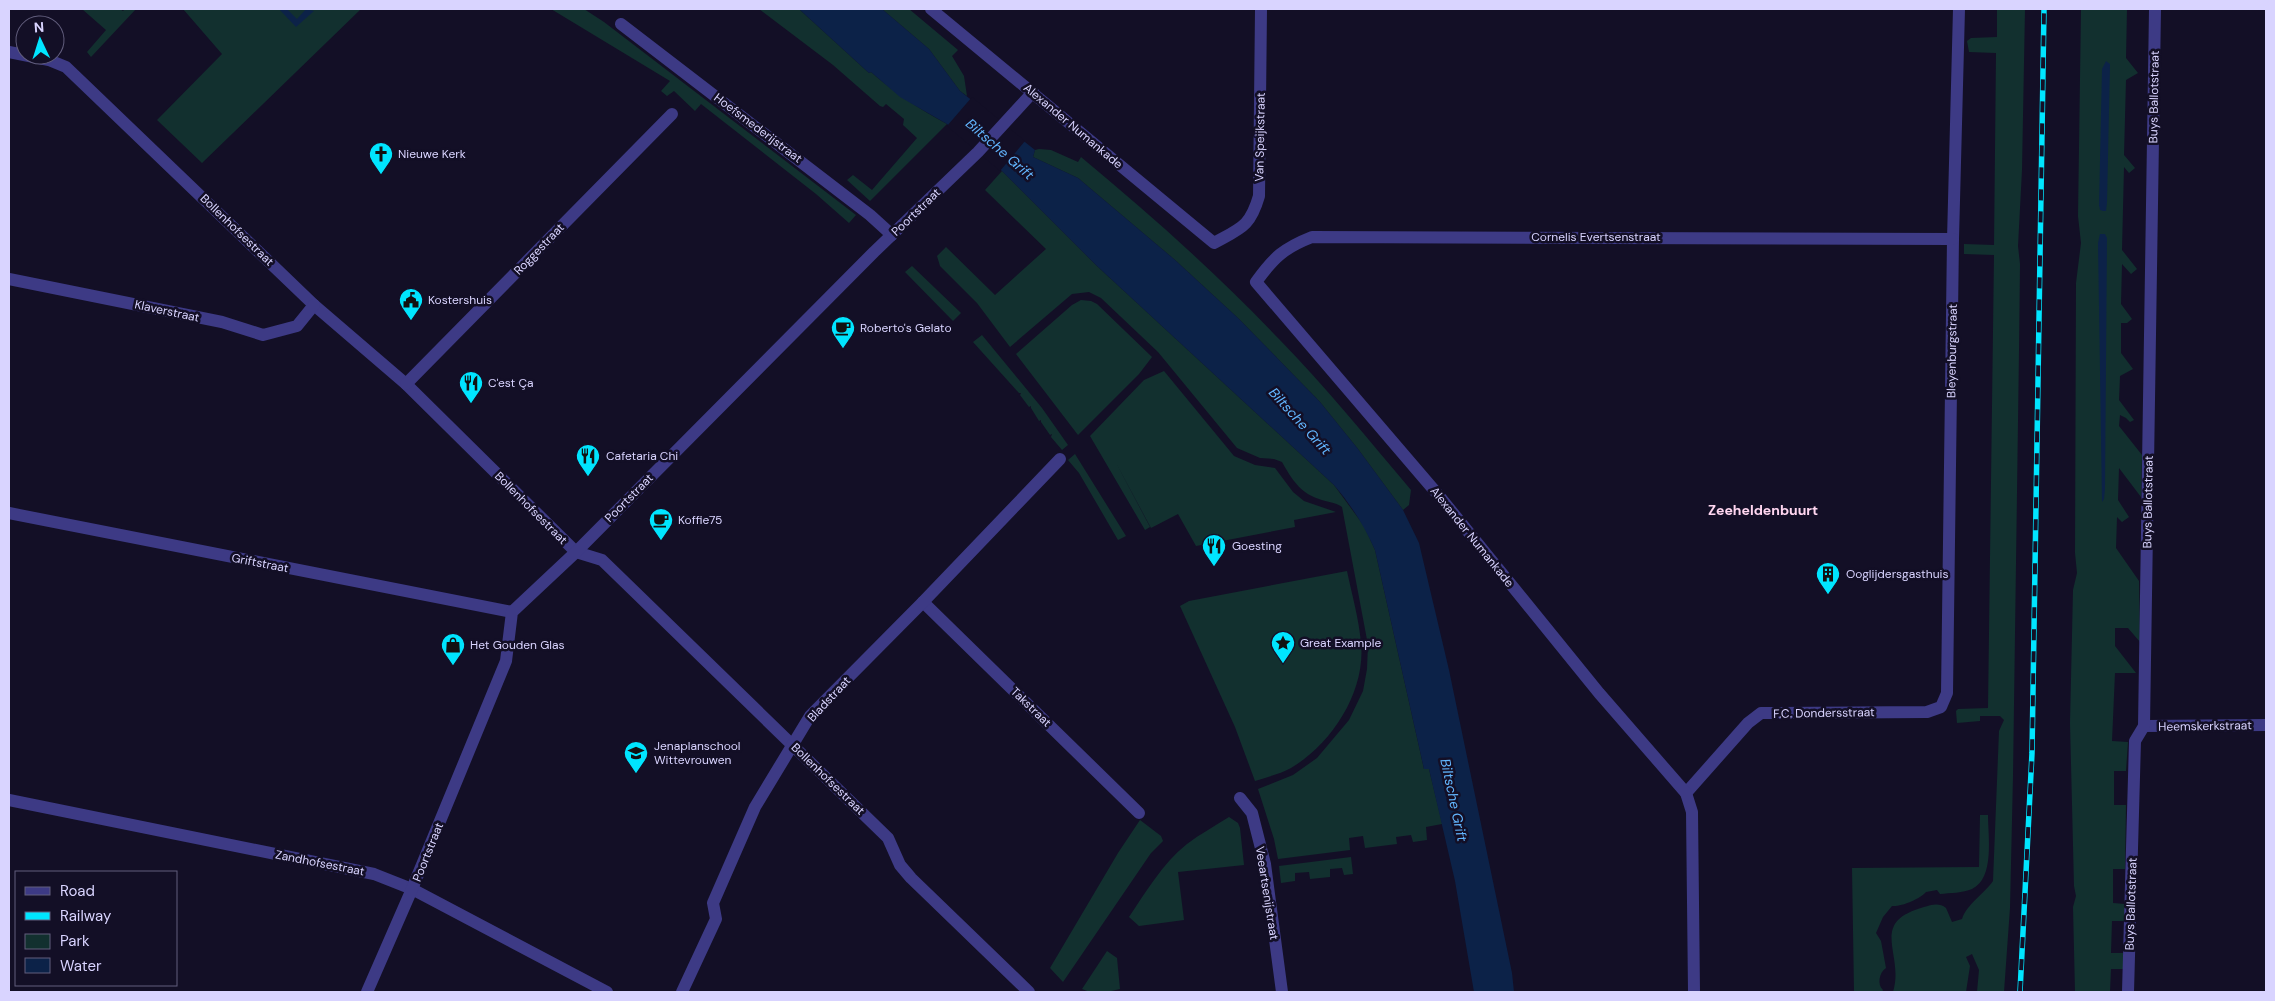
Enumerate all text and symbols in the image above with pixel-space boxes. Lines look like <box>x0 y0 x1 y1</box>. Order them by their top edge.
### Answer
north arrow <box>15 15 65 65</box>
text: N <box>33 18 45 36</box>
street label: Buys Ballotstraat <box>2145 50 2163 144</box>
street label: Alexander Numankade <box>1020 80 1126 172</box>
street label: Hoefsmederijstraat <box>711 90 806 167</box>
street label: Van Speijkstraat <box>1251 92 1269 182</box>
water label: Biltsche Grift <box>962 114 1038 184</box>
church icon: Nieuwe Kerk <box>368 141 394 175</box>
place label: Nieuwe Kerk <box>398 146 466 162</box>
street label: Poortstraat <box>888 184 944 239</box>
street label: Bollenhofsestraat <box>197 191 278 270</box>
street label: Roggestraat <box>510 219 568 278</box>
street label: Cornelis Evertsenstraat <box>1531 229 1661 245</box>
public building icon: Kostershuis <box>398 287 424 321</box>
place label: Kostershuis <box>428 292 492 308</box>
street label: Klaverstraat <box>133 296 201 326</box>
street label: Bleyenburgstraat <box>1943 303 1961 398</box>
cafe icon: Roberto's Gelato <box>830 315 856 349</box>
place label: Roberto's Gelato <box>860 320 952 336</box>
restaurant icon: C'est Ça <box>458 370 484 404</box>
place label: C'est Ça <box>488 375 534 391</box>
water label: Biltsche Grift <box>1265 384 1335 459</box>
restaurant icon: Cafetaria Chi <box>575 443 601 477</box>
place label: Cafetaria Chi <box>606 448 678 464</box>
street label: Buys Ballotstraat <box>2139 455 2157 549</box>
street label: Bollenhofsestraat <box>491 468 571 548</box>
street label: Poortstraat <box>601 470 657 526</box>
street label: Alexander Numankade <box>1427 484 1518 591</box>
district label: Zeeheldenbuurt <box>1708 501 1818 519</box>
cafe icon: Koffie75 <box>648 507 674 541</box>
place label: Koffie75 <box>678 512 722 528</box>
restaurant icon: Goesting <box>1201 533 1227 567</box>
place label: Goesting <box>1232 538 1282 554</box>
street label: Griftstraat <box>230 550 290 576</box>
building icon: Ooglijdersgasthuis <box>1815 561 1841 595</box>
place label: Ooglijdersgasthuis <box>1846 566 1949 582</box>
place icon: Great Example <box>1270 630 1296 664</box>
shop icon: Het Gouden Glas <box>440 632 466 666</box>
place label: Great Example <box>1300 635 1381 651</box>
place label: Het Gouden Glas <box>470 637 565 653</box>
street label: Bladstraat <box>804 673 854 725</box>
street label: Takstraat <box>1007 684 1055 731</box>
street label: F.C. Dondersstraat <box>1773 704 1875 722</box>
street label: Heemskerkstraat <box>2158 717 2252 735</box>
place label: Jenaplanschool Wittevrouwen <box>654 738 741 768</box>
school or university icon: Jenaplanschool Wittevrouwen <box>623 740 649 774</box>
street label: Bollenhofsestraat <box>788 740 869 819</box>
water label: Biltsche Grift <box>1436 757 1472 844</box>
street label: Poortstraat <box>409 820 447 884</box>
street label: Veeartsenijstraat <box>1252 845 1282 941</box>
street label: Zandhofsestraat <box>274 846 366 880</box>
street label: Buys Ballotstraat <box>2121 857 2141 951</box>
legend <box>15 871 178 986</box>
text: Road <box>60 881 95 901</box>
text: Railway <box>60 906 112 926</box>
text: Park <box>60 931 90 951</box>
text: Water <box>60 956 102 976</box>

